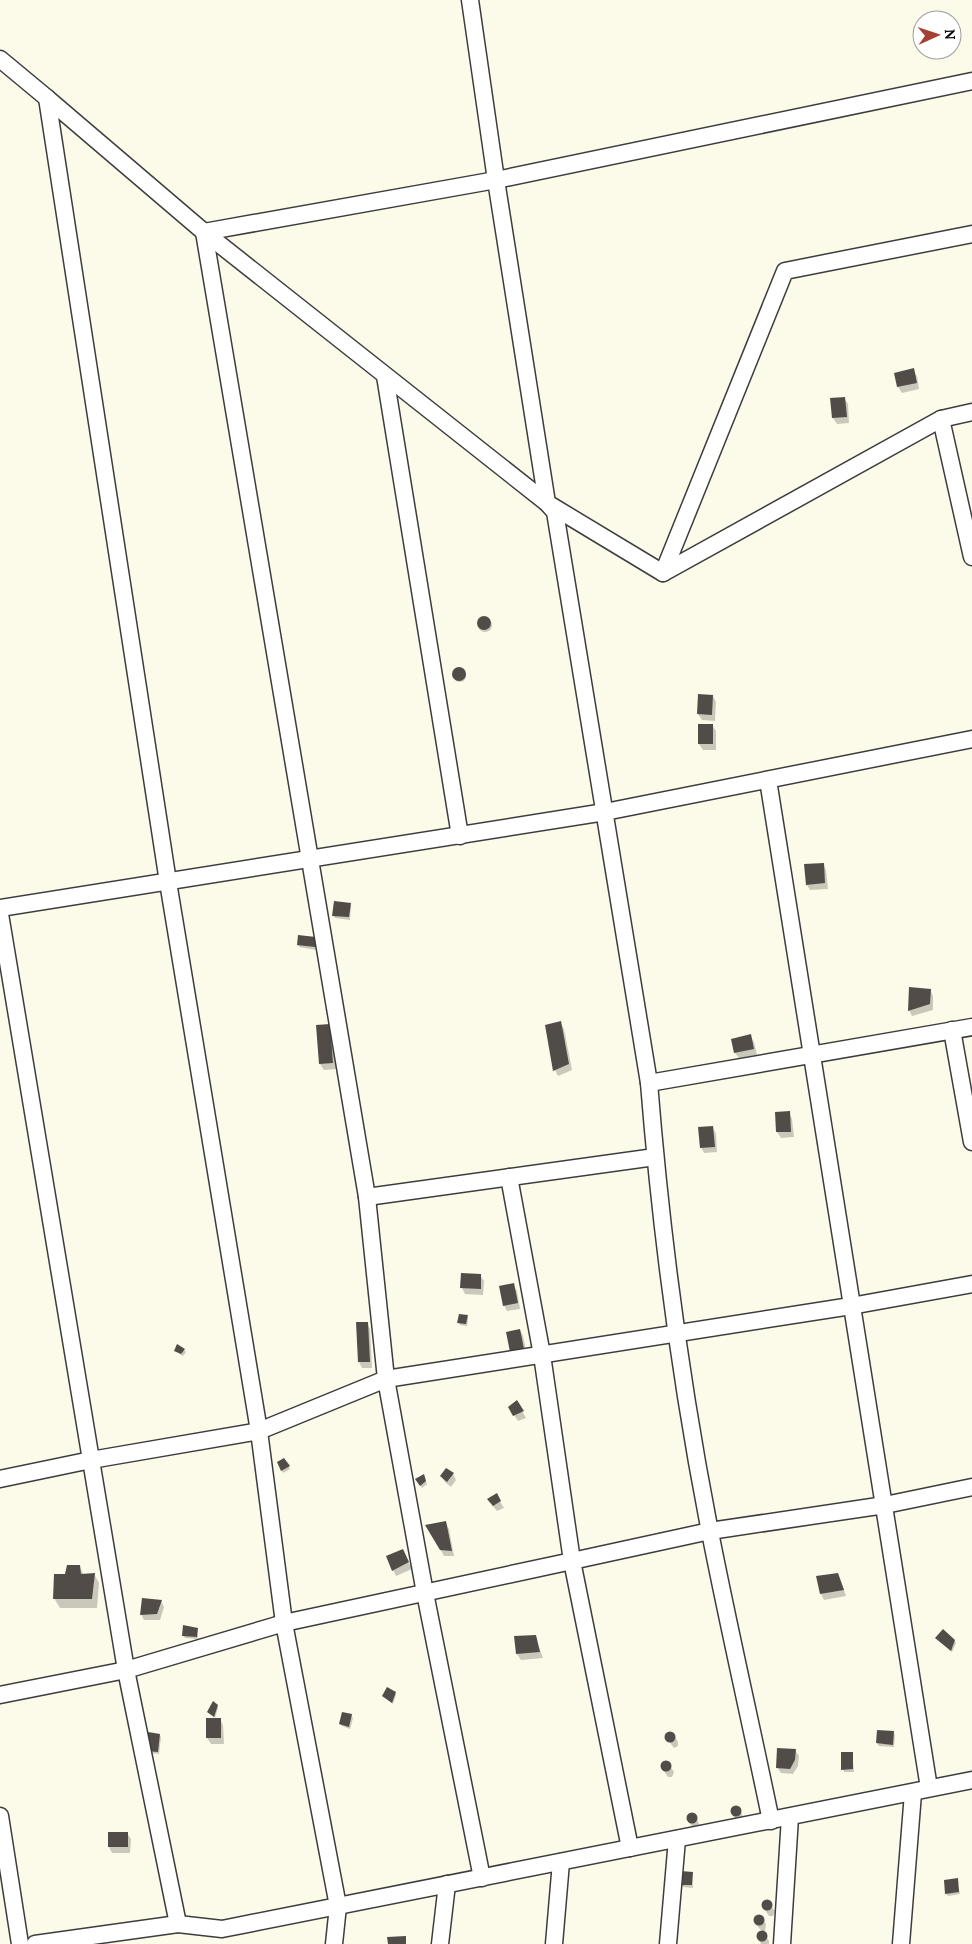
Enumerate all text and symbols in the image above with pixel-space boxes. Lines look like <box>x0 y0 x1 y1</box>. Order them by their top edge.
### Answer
north arrow <box>912 10 962 60</box>
text: N <box>941 28 959 40</box>

